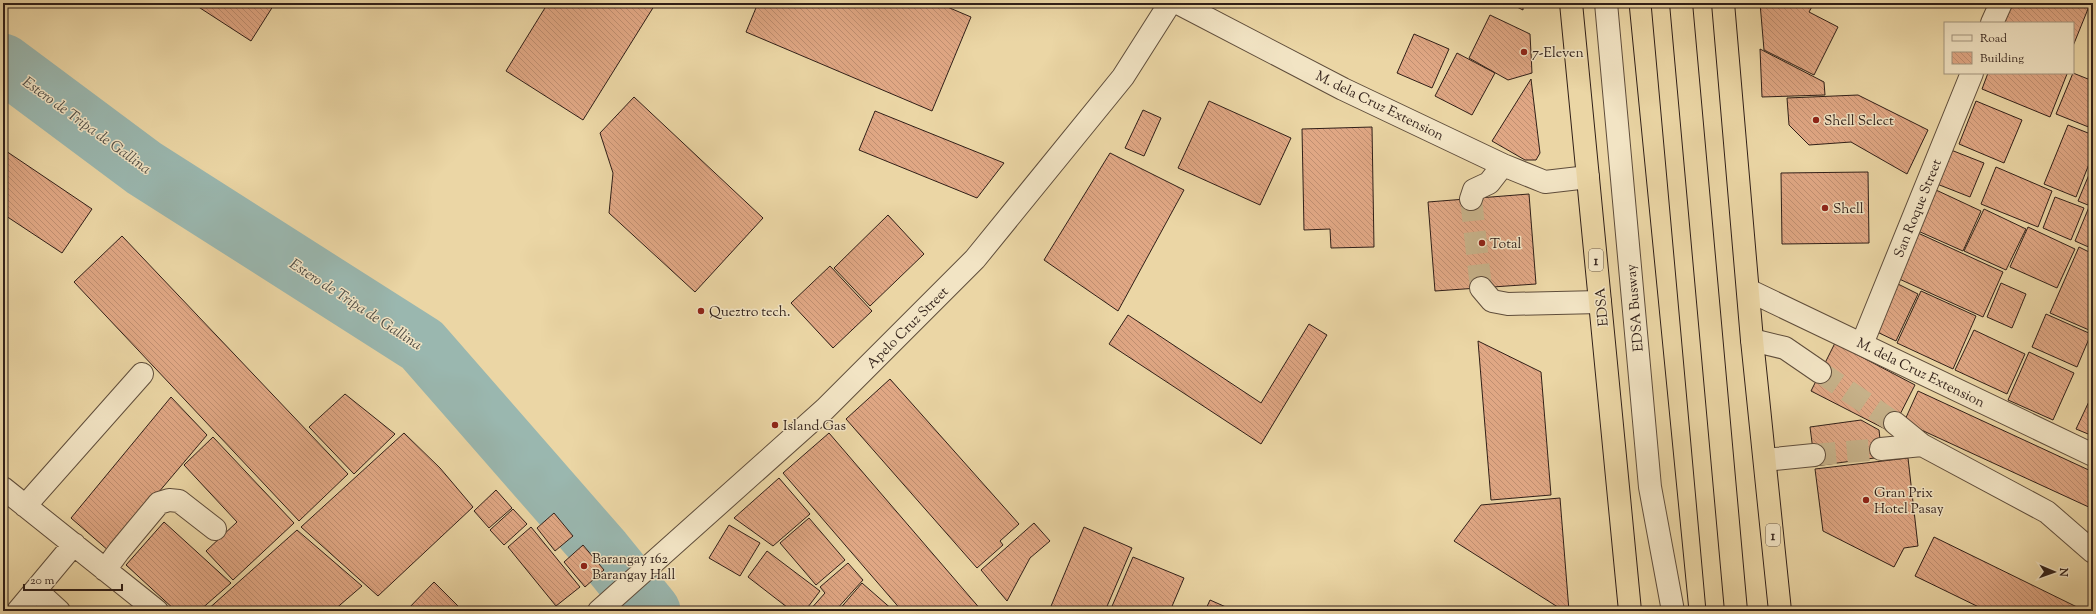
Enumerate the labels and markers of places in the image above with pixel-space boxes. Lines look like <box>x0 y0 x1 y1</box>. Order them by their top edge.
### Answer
place label: 7-Eleven <box>1532 44 1584 64</box>
marker: 7-Eleven <box>1519 47 1529 57</box>
place label: Shell Select <box>1824 112 1894 132</box>
marker: Shell Select <box>1811 115 1821 125</box>
place label: Shell <box>1833 200 1864 220</box>
marker: Shell <box>1820 203 1830 213</box>
place label: Total <box>1490 235 1521 255</box>
marker: Total <box>1477 238 1487 248</box>
place label: Queztro tech. <box>709 303 791 323</box>
marker: Queztro tech. <box>696 306 706 316</box>
place label: Island Gas <box>783 417 846 437</box>
marker: Island Gas <box>770 420 780 430</box>
place label: Gran Prix Hotel Pasay <box>1874 484 1944 520</box>
marker: Gran Prix Hotel Pasay <box>1861 495 1871 505</box>
place label: Barangay 162 Barangay Hall <box>592 550 675 586</box>
marker: Barangay 162 Barangay Hall <box>579 561 589 571</box>

